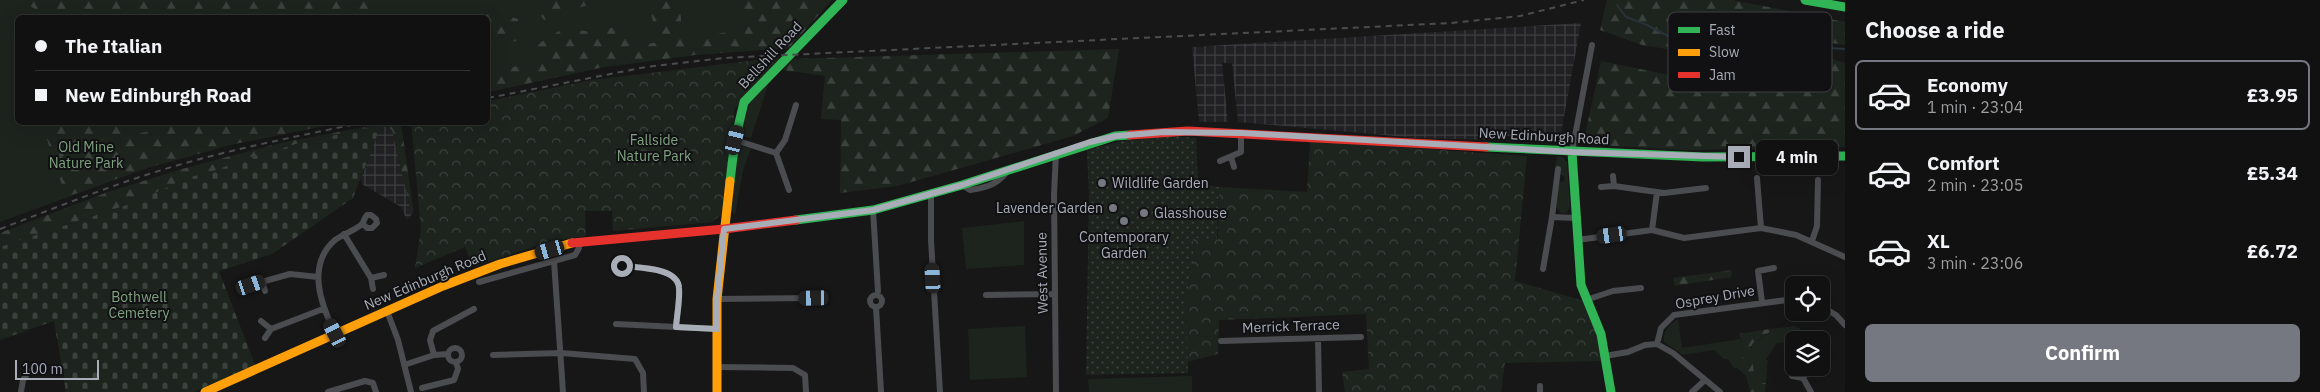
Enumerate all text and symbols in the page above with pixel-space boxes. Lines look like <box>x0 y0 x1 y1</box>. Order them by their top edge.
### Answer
legend <box>1668 12 1832 92</box>
text: Choose a ride <box>1865 15 2005 44</box>
street label: Bellshill Road <box>734 18 806 92</box>
text: Fast <box>1709 21 1735 39</box>
text: The Italian <box>65 34 162 58</box>
text: Slow <box>1709 43 1740 61</box>
text: Jam <box>1709 66 1736 84</box>
icon: car <box>1867 73 1912 118</box>
text: Economy <box>1927 73 2008 97</box>
text: New Edinburgh Road <box>65 83 252 107</box>
text: £3.95 <box>2247 83 2298 107</box>
text: 1 min · 23:04 <box>1927 97 2023 117</box>
car <box>724 124 745 156</box>
street label: New Edinburgh Road <box>1478 124 1610 148</box>
park label: Fallside Nature Park <box>617 131 692 165</box>
park label: Old Mine Nature Park <box>49 138 124 172</box>
callout: 4 min <box>1756 140 1839 174</box>
route end <box>1728 146 1750 168</box>
text: 4 min <box>1776 147 1818 167</box>
icon: car <box>1867 151 1912 196</box>
text: Comfort <box>1927 151 2000 175</box>
text: £5.34 <box>2247 161 2298 185</box>
place label: Wildlife Garden <box>1112 174 1209 192</box>
text: 2 min · 23:05 <box>1927 175 2023 195</box>
marker: Wildlife Garden <box>1096 177 1108 189</box>
place label: Lavender Garden <box>996 199 1103 217</box>
marker: Lavender Garden <box>1107 202 1119 214</box>
place label: Glasshouse <box>1154 204 1227 222</box>
marker: Glasshouse <box>1138 207 1150 219</box>
marker: Contemporary Garden <box>1118 215 1130 227</box>
car <box>1596 225 1627 245</box>
place label: Contemporary Garden <box>1079 228 1169 262</box>
icon: car <box>1867 229 1912 274</box>
text: XL <box>1927 229 1950 253</box>
street label: West Avenue <box>1032 232 1052 314</box>
car <box>533 239 566 261</box>
text: £6.72 <box>2247 239 2298 263</box>
street label: New Edinburgh Road <box>361 246 489 314</box>
text: 3 min · 23:06 <box>1927 253 2023 273</box>
route start <box>611 255 633 277</box>
car <box>924 263 941 293</box>
car <box>234 273 267 297</box>
map controls <box>1785 276 1830 376</box>
button: locate <box>1785 276 1830 321</box>
street label: Osprey Drive <box>1674 281 1756 313</box>
park label: Bothwell Cemetery <box>108 288 170 322</box>
car <box>798 290 829 306</box>
street label: Merrick Terrace <box>1242 315 1340 337</box>
car <box>321 316 348 350</box>
button: Confirm <box>1865 324 2300 382</box>
button: layers <box>1785 331 1830 376</box>
scale bar <box>15 357 99 380</box>
text: 100 m <box>22 360 63 378</box>

